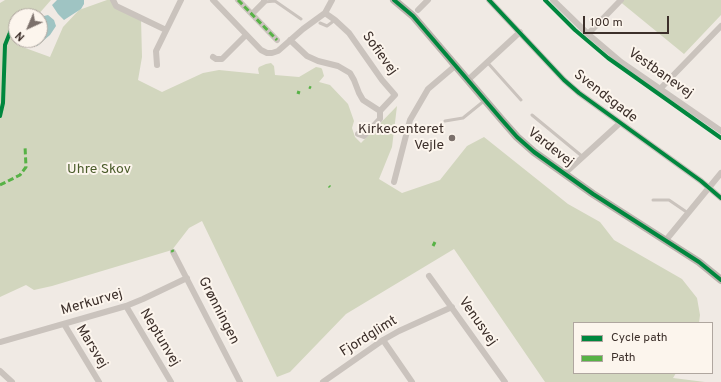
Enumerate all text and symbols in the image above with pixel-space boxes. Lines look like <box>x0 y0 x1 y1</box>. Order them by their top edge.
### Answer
north arrow <box>8 8 48 48</box>
scale bar <box>585 8 671 34</box>
text: 100 m <box>590 15 623 31</box>
text: N <box>13 28 28 44</box>
street label: Sofievej <box>358 29 400 79</box>
street label: Vestbanevej <box>624 45 696 103</box>
street label: Svendsgade <box>570 67 640 127</box>
place label: Kirkecenteret Vejle <box>358 122 444 154</box>
street label: Vardevej <box>524 125 576 171</box>
marker: Kirkecenteret Vejle <box>447 133 457 143</box>
park label: Uhre Skov <box>67 162 131 178</box>
street label: Grønningen <box>194 274 242 348</box>
street label: Merkurvej <box>59 286 125 320</box>
street label: Venusvej <box>454 294 500 350</box>
street label: Neptunvej <box>135 306 183 370</box>
street label: Fjordglimt <box>337 313 401 361</box>
street label: Marsvej <box>71 322 111 372</box>
legend <box>573 322 713 374</box>
text: Cycle path <box>611 330 668 346</box>
text: Path <box>611 350 636 366</box>

